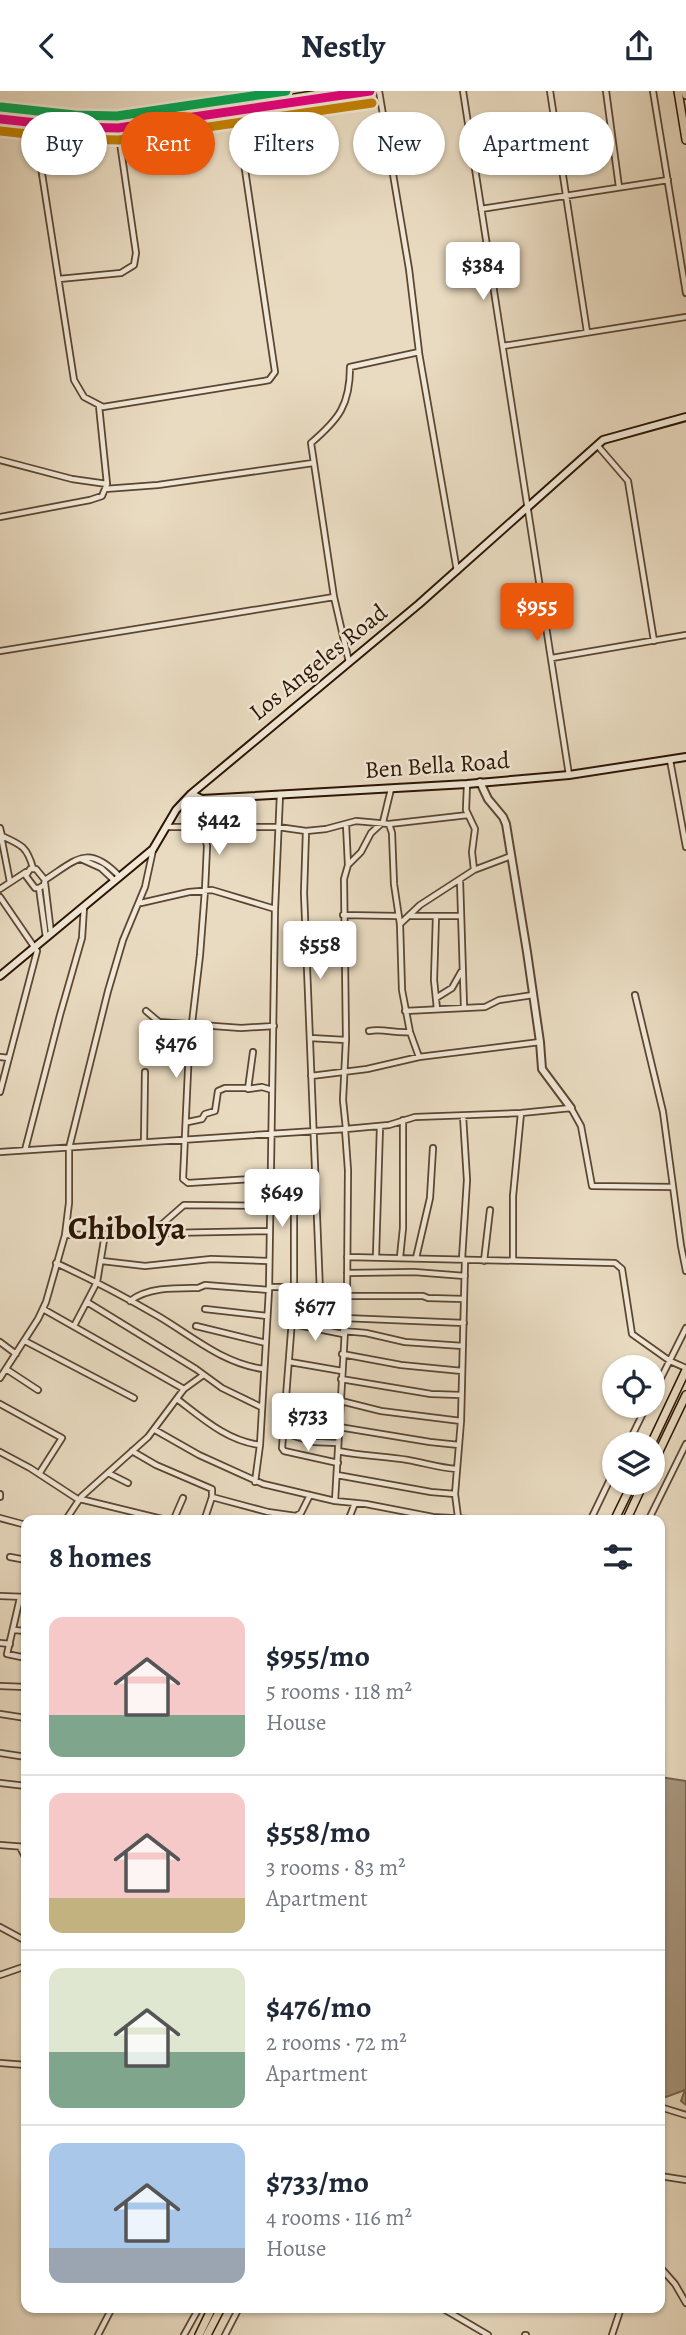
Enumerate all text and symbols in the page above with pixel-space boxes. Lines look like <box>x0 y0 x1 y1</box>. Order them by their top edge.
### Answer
text: Nestly <box>301 24 385 68</box>
icon: back <box>28 27 66 65</box>
icon: share <box>620 27 658 65</box>
chip: Buy <box>21 112 107 175</box>
chip: Rent <box>121 112 215 175</box>
chip: Filters <box>229 112 339 175</box>
chip: New <box>353 112 445 175</box>
chip: Apartment <box>459 112 614 175</box>
pin: $384 <box>442 243 524 302</box>
text: $384 <box>462 249 504 280</box>
pin: $955 <box>496 583 578 643</box>
text: $955 <box>516 590 558 621</box>
street label: Los Angeles Road <box>242 596 394 728</box>
street label: Ben Bella Road <box>363 744 511 786</box>
pin: $442 <box>178 797 260 857</box>
text: $442 <box>197 804 241 835</box>
pin: $558 <box>279 921 361 981</box>
text: $558 <box>299 928 341 959</box>
pin: $476 <box>135 1021 217 1080</box>
text: $476 <box>155 1027 197 1058</box>
pin: $649 <box>241 1169 323 1229</box>
text: $649 <box>261 1176 303 1207</box>
district label: Chibolya <box>68 1206 186 1250</box>
pin: $677 <box>274 1283 356 1343</box>
text: $677 <box>294 1290 336 1321</box>
map controls <box>602 1355 665 1495</box>
button: locate <box>602 1355 665 1418</box>
pin: $733 <box>267 1393 349 1453</box>
text: $733 <box>288 1400 328 1431</box>
button: layers <box>602 1432 665 1495</box>
text: 8 homes <box>49 1537 152 1577</box>
icon: filters <box>599 1538 637 1576</box>
text: $955/mo <box>266 1636 370 1676</box>
icon: home <box>105 1645 189 1729</box>
text: 5 rooms · 118 m² <box>266 1676 412 1707</box>
text: House <box>266 1707 326 1738</box>
text: $558/mo <box>266 1812 371 1852</box>
icon: home <box>105 1821 189 1905</box>
text: 3 rooms · 83 m² <box>266 1852 406 1883</box>
text: Apartment <box>266 1883 368 1914</box>
text: $476/mo <box>266 1987 371 2027</box>
icon: home <box>105 1996 189 2080</box>
text: 2 rooms · 72 m² <box>266 2027 407 2058</box>
text: Apartment <box>266 2058 368 2089</box>
text: $733/mo <box>266 2162 369 2202</box>
icon: home <box>105 2171 189 2255</box>
text: 4 rooms · 116 m² <box>266 2202 412 2233</box>
text: House <box>266 2233 326 2264</box>

